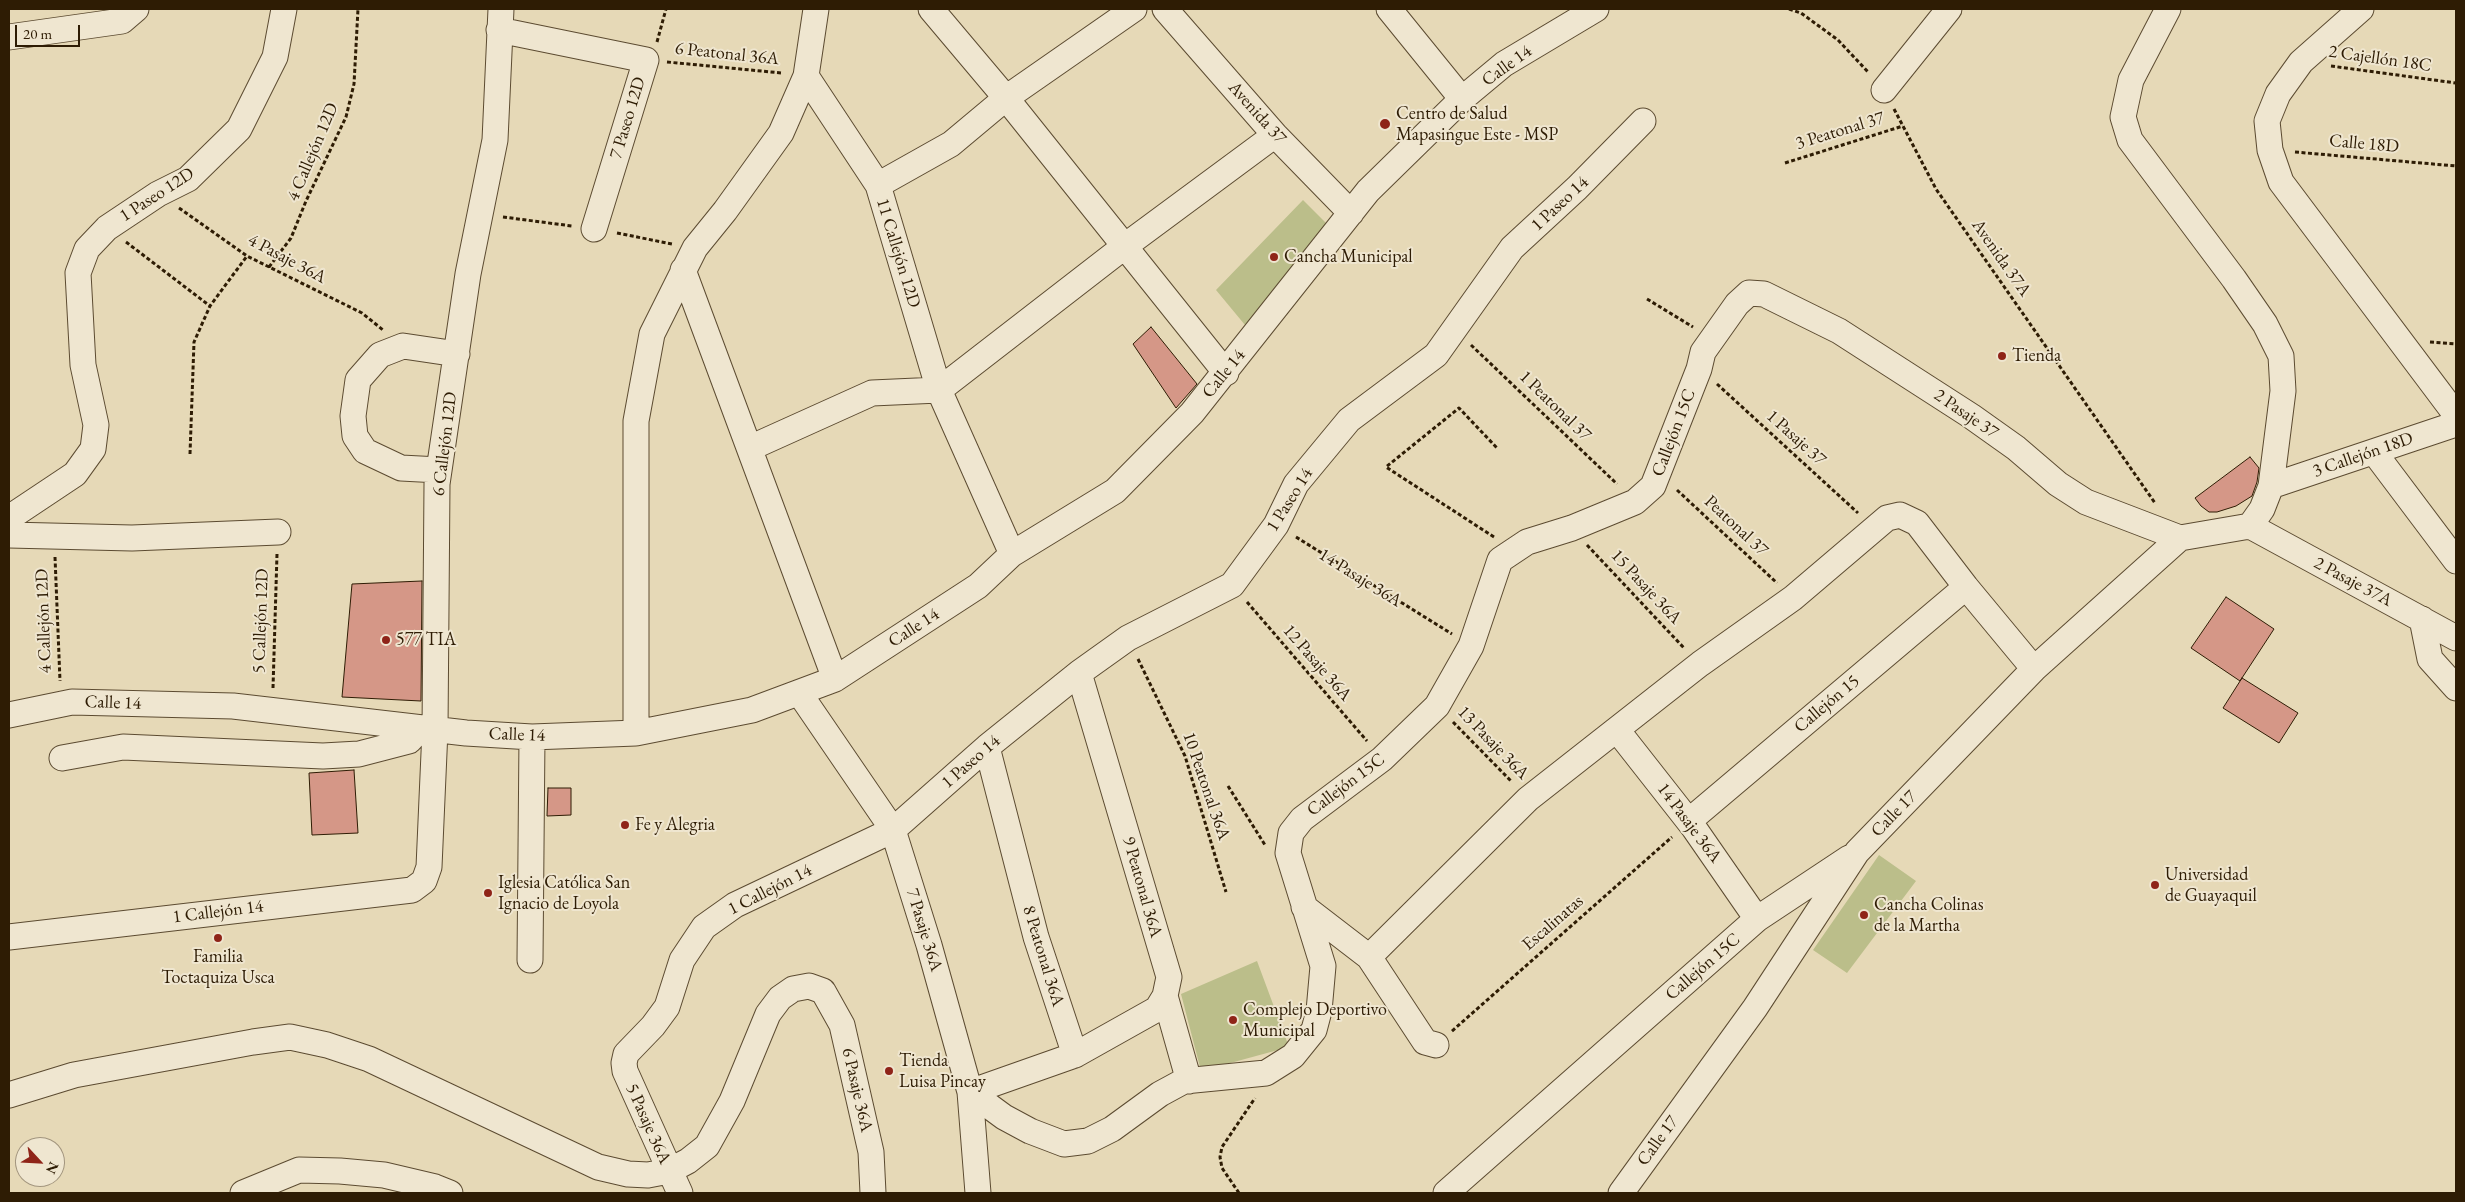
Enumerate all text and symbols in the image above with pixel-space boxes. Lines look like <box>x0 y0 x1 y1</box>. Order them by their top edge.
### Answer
scale bar <box>18 15 82 47</box>
text: 20 m <box>23 24 52 43</box>
street label: 6 Peatonal 36A <box>674 38 780 70</box>
street label: Calle 14 <box>1478 41 1536 91</box>
street label: 2 Cajellón 18C <box>2327 41 2433 77</box>
street label: 7 Paseo 12D <box>605 74 651 162</box>
street label: Avenida 37 <box>1223 77 1291 149</box>
street label: 4 Callejón 12D <box>283 100 343 204</box>
place label: Centro de Salud Mapasingue Este - MSP <box>1396 103 1558 146</box>
street label: 3 Peatonal 37 <box>1793 107 1887 155</box>
marker: Centro de Salud Mapasingue Este - MSP <box>1378 117 1392 131</box>
street label: Calle 18D <box>2328 130 2400 158</box>
street label: 1 Paseo 12D <box>116 163 198 227</box>
street label: 1 Paseo 14 <box>1527 172 1593 236</box>
street label: 11 Callejón 12D <box>871 196 925 310</box>
street label: Avenida 37A <box>1967 215 2035 301</box>
street label: 4 Pasaje 36A <box>244 229 330 289</box>
place label: Cancha Municipal <box>1284 246 1413 268</box>
marker: Cancha Municipal <box>1268 251 1280 263</box>
street label: Calle 14 <box>1198 345 1250 403</box>
place label: Tienda <box>2012 345 2061 367</box>
marker: Tienda <box>1996 350 2008 362</box>
street label: 1 Peatonal 37 <box>1514 366 1596 446</box>
street label: 2 Pasaje 37 <box>1930 385 2002 443</box>
street label: Callejón 15C <box>1647 386 1701 480</box>
street label: 6 Callejón 12D <box>428 391 462 497</box>
street label: 1 Pasaje 37 <box>1762 405 1830 471</box>
street label: 3 Callejón 18D <box>2310 428 2416 482</box>
street label: 1 Paseo 14 <box>1262 464 1318 536</box>
street label: Peatonal 37 <box>1699 491 1773 561</box>
street label: 14 Pasaje 36A <box>1314 544 1406 612</box>
street label: 15 Pasaje 36A <box>1606 545 1686 629</box>
street label: 2 Pasaje 37A <box>2310 552 2396 612</box>
street label: 4 Callejón 12D <box>31 568 57 674</box>
street label: 5 Callejón 12D <box>248 568 274 674</box>
street label: Calle 14 <box>884 604 944 652</box>
street label: 12 Pasaje 36A <box>1278 620 1356 706</box>
place label: 577 TIA <box>396 629 456 651</box>
marker: 577 TIA <box>380 634 392 646</box>
street label: Callejón 15 <box>1790 670 1864 738</box>
street label: Calle 14 <box>84 691 142 715</box>
street label: 13 Pasaje 36A <box>1452 702 1534 784</box>
street label: Calle 14 <box>488 723 546 747</box>
street label: 10 Peatonal 36A <box>1177 729 1235 843</box>
street label: 1 Paseo 14 <box>937 731 1005 793</box>
street label: Callejón 15C <box>1303 749 1389 821</box>
street label: 14 Pasaje 36A <box>1652 779 1726 867</box>
street label: Calle 17 <box>1867 786 1921 842</box>
place label: Fe y Alegria <box>635 814 715 836</box>
marker: Fe y Alegria <box>619 819 631 831</box>
street label: 9 Peatonal 36A <box>1117 834 1167 940</box>
street label: 1 Callejón 14 <box>724 860 816 920</box>
place label: Universidad de Guayaquil <box>2165 864 2257 906</box>
place label: Iglesia Católica San Ignacio de Loyola <box>498 872 630 914</box>
marker: Universidad de Guayaquil <box>2149 879 2161 891</box>
street label: 7 Pasaje 36A <box>901 886 947 974</box>
marker: Iglesia Católica San Ignacio de Loyola <box>482 887 494 899</box>
street label: Escalinatas <box>1518 890 1588 956</box>
place label: Cancha Colinas de la Martha <box>1874 894 1983 936</box>
street label: 1 Callejón 14 <box>171 896 265 928</box>
street label: 8 Peatonal 36A <box>1017 903 1069 1009</box>
marker: Cancha Colinas de la Martha <box>1858 909 1870 921</box>
street label: Callejón 15C <box>1661 929 1745 1005</box>
marker: Familia Toctaquiza Usca <box>212 932 224 944</box>
place label: Familia Toctaquiza Usca <box>161 946 275 989</box>
place label: Complejo Deportivo Municipal <box>1243 999 1387 1042</box>
marker: Complejo Deportivo Municipal <box>1227 1014 1239 1026</box>
street label: 6 Pasaje 36A <box>837 1046 877 1134</box>
place label: Tienda Luisa Pincay <box>899 1050 986 1092</box>
marker: Tienda Luisa Pincay <box>883 1065 895 1077</box>
street label: 5 Pasaje 36A <box>621 1080 675 1168</box>
street label: Calle 17 <box>1633 1112 1683 1170</box>
north arrow <box>15 1137 65 1187</box>
text: N <box>42 1159 63 1177</box>

